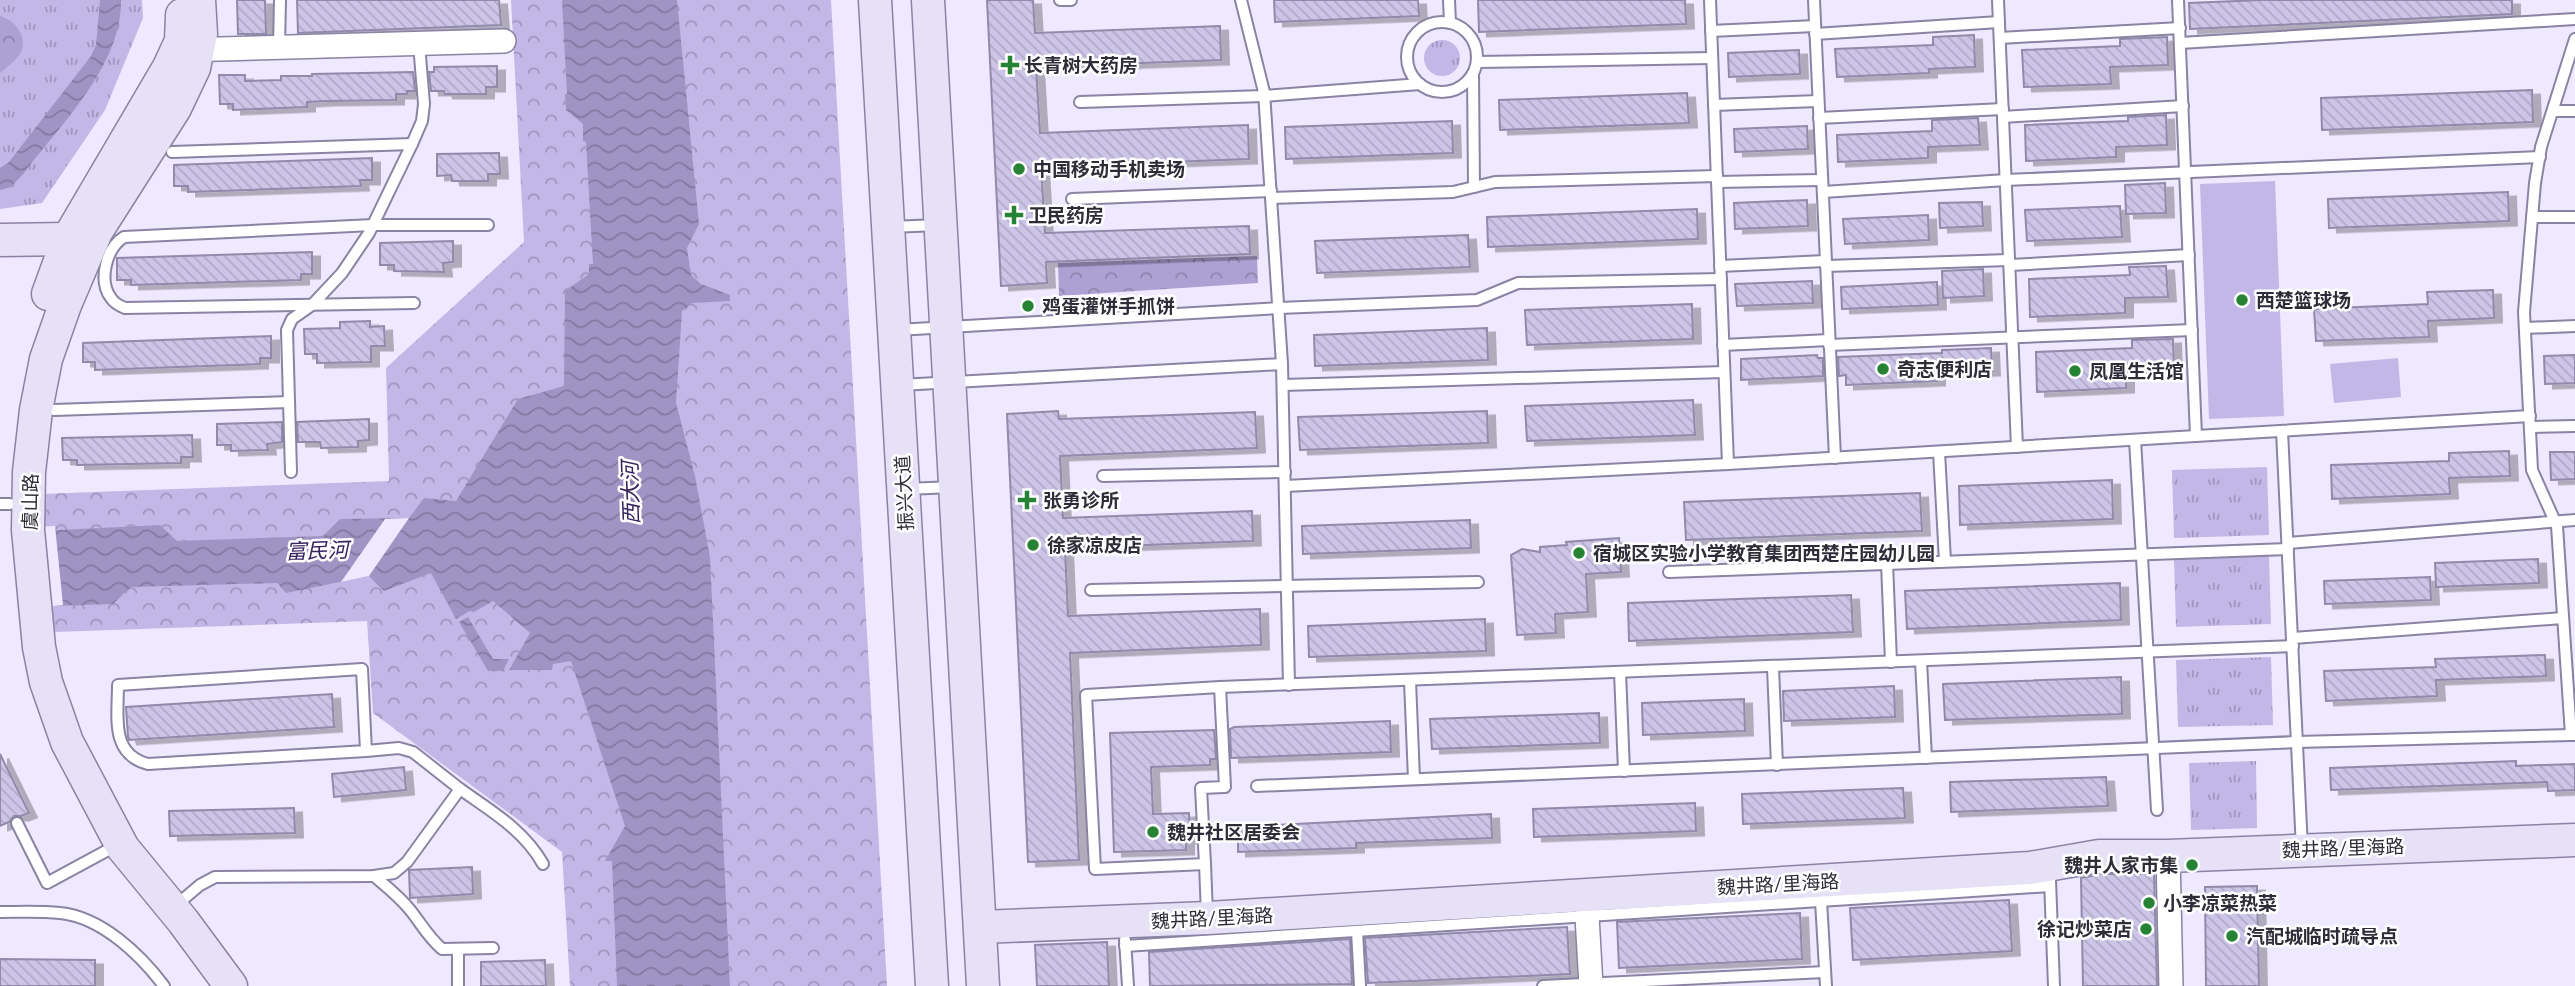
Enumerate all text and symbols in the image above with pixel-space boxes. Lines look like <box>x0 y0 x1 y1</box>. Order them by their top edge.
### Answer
place label: 长青树大药房 <box>1024 53 1138 76</box>
marker: 长青树大药房 <box>1002 57 1018 73</box>
place label: 中国移动手机卖场 <box>1033 157 1185 180</box>
marker: 中国移动手机卖场 <box>1011 161 1027 177</box>
place label: 卫民药房 <box>1028 203 1104 226</box>
marker: 卫民药房 <box>1006 207 1022 223</box>
place label: 西楚篮球场 <box>2256 288 2351 311</box>
marker: 西楚篮球场 <box>2234 292 2250 308</box>
place label: 鸡蛋灌饼手抓饼 <box>1042 294 1175 317</box>
marker: 鸡蛋灌饼手抓饼 <box>1020 298 1036 314</box>
place label: 奇志便利店 <box>1897 357 1992 380</box>
place label: 凤凰生活馆 <box>2089 359 2184 382</box>
marker: 奇志便利店 <box>1875 361 1891 377</box>
marker: 凤凰生活馆 <box>2067 363 2083 379</box>
street label: 振兴大道 <box>890 454 917 532</box>
water label: 西大河 <box>616 457 643 525</box>
street label: 虞山路 <box>18 473 41 531</box>
place label: 张勇诊所 <box>1043 488 1119 511</box>
marker: 张勇诊所 <box>1017 490 1037 510</box>
place label: 徐家凉皮店 <box>1047 533 1142 556</box>
water label: 富民河 <box>285 536 353 563</box>
marker: 徐家凉皮店 <box>1025 537 1041 553</box>
place label: 宿城区实验小学教育集团西楚庄园幼儿园 <box>1593 541 1935 564</box>
marker: 宿城区实验小学教育集团西楚庄园幼儿园 <box>1571 545 1587 561</box>
place label: 魏井社区居委会 <box>1167 820 1300 843</box>
marker: 魏井社区居委会 <box>1145 824 1161 840</box>
street label: 魏井路/里海路 <box>2281 834 2405 861</box>
place label: 魏井人家市集 <box>2064 853 2178 876</box>
marker: 魏井人家市集 <box>2184 857 2200 873</box>
street label: 魏井路/里海路 <box>1716 869 1840 898</box>
place label: 小李凉菜热菜 <box>2163 891 2277 914</box>
marker: 小李凉菜热菜 <box>2141 895 2157 911</box>
street label: 魏井路/里海路 <box>1150 903 1274 932</box>
place label: 徐记炒菜店 <box>2037 917 2132 940</box>
marker: 徐记炒菜店 <box>2138 921 2154 937</box>
place label: 汽配城临时疏导点 <box>2246 924 2398 947</box>
marker: 汽配城临时疏导点 <box>2224 928 2240 944</box>

